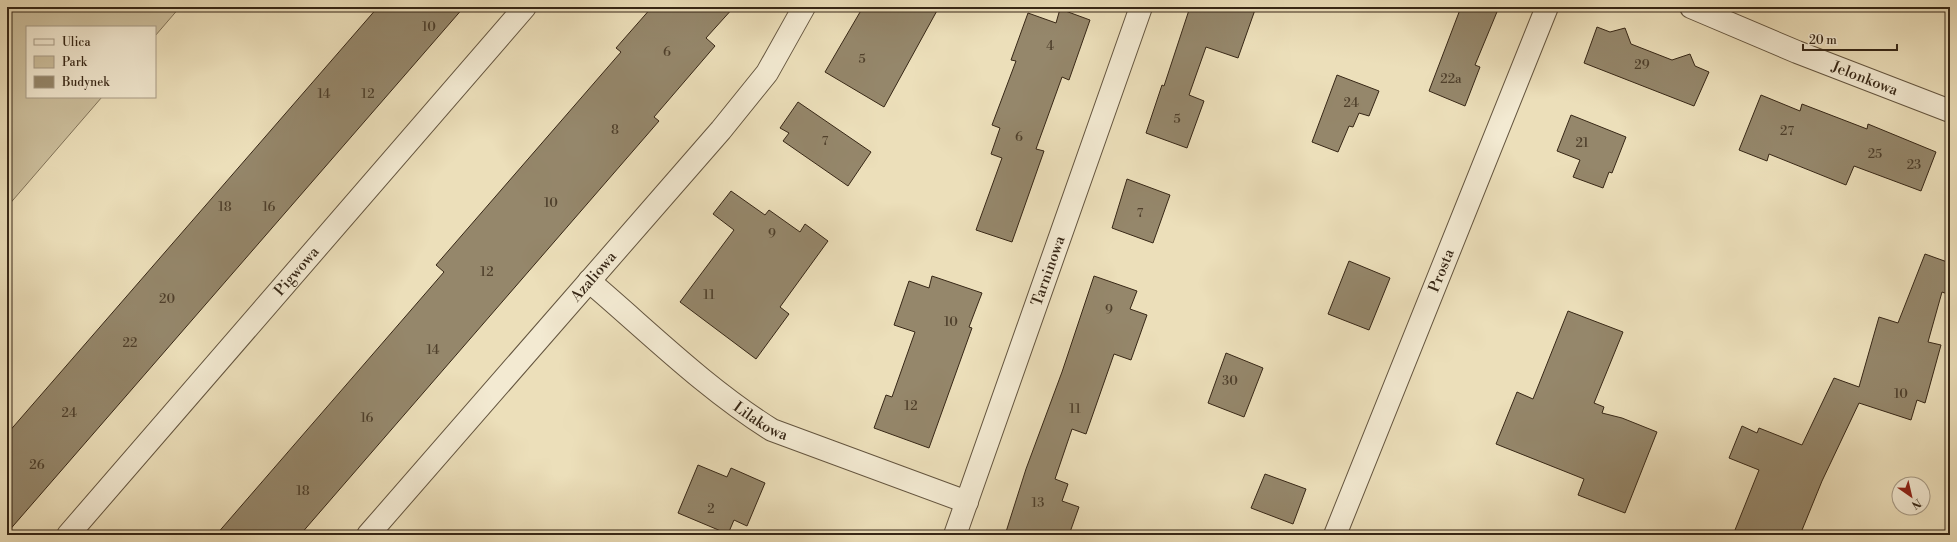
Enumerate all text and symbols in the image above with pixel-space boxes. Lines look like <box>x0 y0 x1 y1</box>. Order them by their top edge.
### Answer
house number: 10 <box>422 19 436 35</box>
legend <box>26 26 156 98</box>
scale bar <box>1803 26 1897 52</box>
text: 20 m <box>1809 33 1837 48</box>
text: Ulica <box>62 35 91 50</box>
house number: 4 <box>1046 38 1054 54</box>
house number: 6 <box>663 44 671 60</box>
house number: 5 <box>858 51 866 67</box>
text: Park <box>62 55 88 70</box>
house number: 29 <box>1634 57 1650 73</box>
street label: Jelonkowa <box>1828 57 1901 100</box>
house number: 22a <box>1440 71 1462 87</box>
text: Budynek <box>61 75 110 90</box>
house number: 14 <box>318 86 331 102</box>
house number: 12 <box>361 86 375 102</box>
house number: 24 <box>1343 95 1359 111</box>
house number: 5 <box>1173 111 1181 127</box>
house number: 8 <box>611 122 619 138</box>
house number: 27 <box>1780 123 1794 139</box>
house number: 6 <box>1015 129 1023 145</box>
house number: 7 <box>822 133 829 149</box>
house number: 21 <box>1575 135 1589 151</box>
house number: 25 <box>1868 146 1882 162</box>
house number: 23 <box>1907 157 1921 173</box>
house number: 10 <box>544 195 558 211</box>
house number: 18 <box>218 199 232 215</box>
house number: 16 <box>262 199 276 215</box>
house number: 7 <box>1137 205 1144 221</box>
house number: 9 <box>768 226 776 242</box>
street label: Tarninowa <box>1027 233 1070 309</box>
street label: Pigwowa <box>270 242 324 300</box>
street label: Prosta <box>1424 246 1459 295</box>
street label: Azaliowa <box>566 247 621 307</box>
house number: 12 <box>480 264 494 280</box>
house number: 11 <box>703 287 715 303</box>
house number: 20 <box>159 291 175 307</box>
house number: 9 <box>1105 302 1113 318</box>
house number: 10 <box>944 314 958 330</box>
house number: 22 <box>123 335 137 351</box>
house number: 14 <box>427 342 440 358</box>
house number: 30 <box>1222 373 1238 389</box>
house number: 10 <box>1894 386 1908 402</box>
street label: Lilakowa <box>729 398 791 445</box>
house number: 12 <box>904 398 918 414</box>
house number: 11 <box>1069 401 1081 417</box>
house number: 24 <box>61 405 77 421</box>
house number: 16 <box>360 410 374 426</box>
house number: 26 <box>29 457 45 473</box>
north arrow <box>1891 476 1931 516</box>
house number: 18 <box>296 483 310 499</box>
house number: 13 <box>1032 495 1044 511</box>
text: N <box>1908 495 1924 512</box>
house number: 2 <box>707 501 715 517</box>

